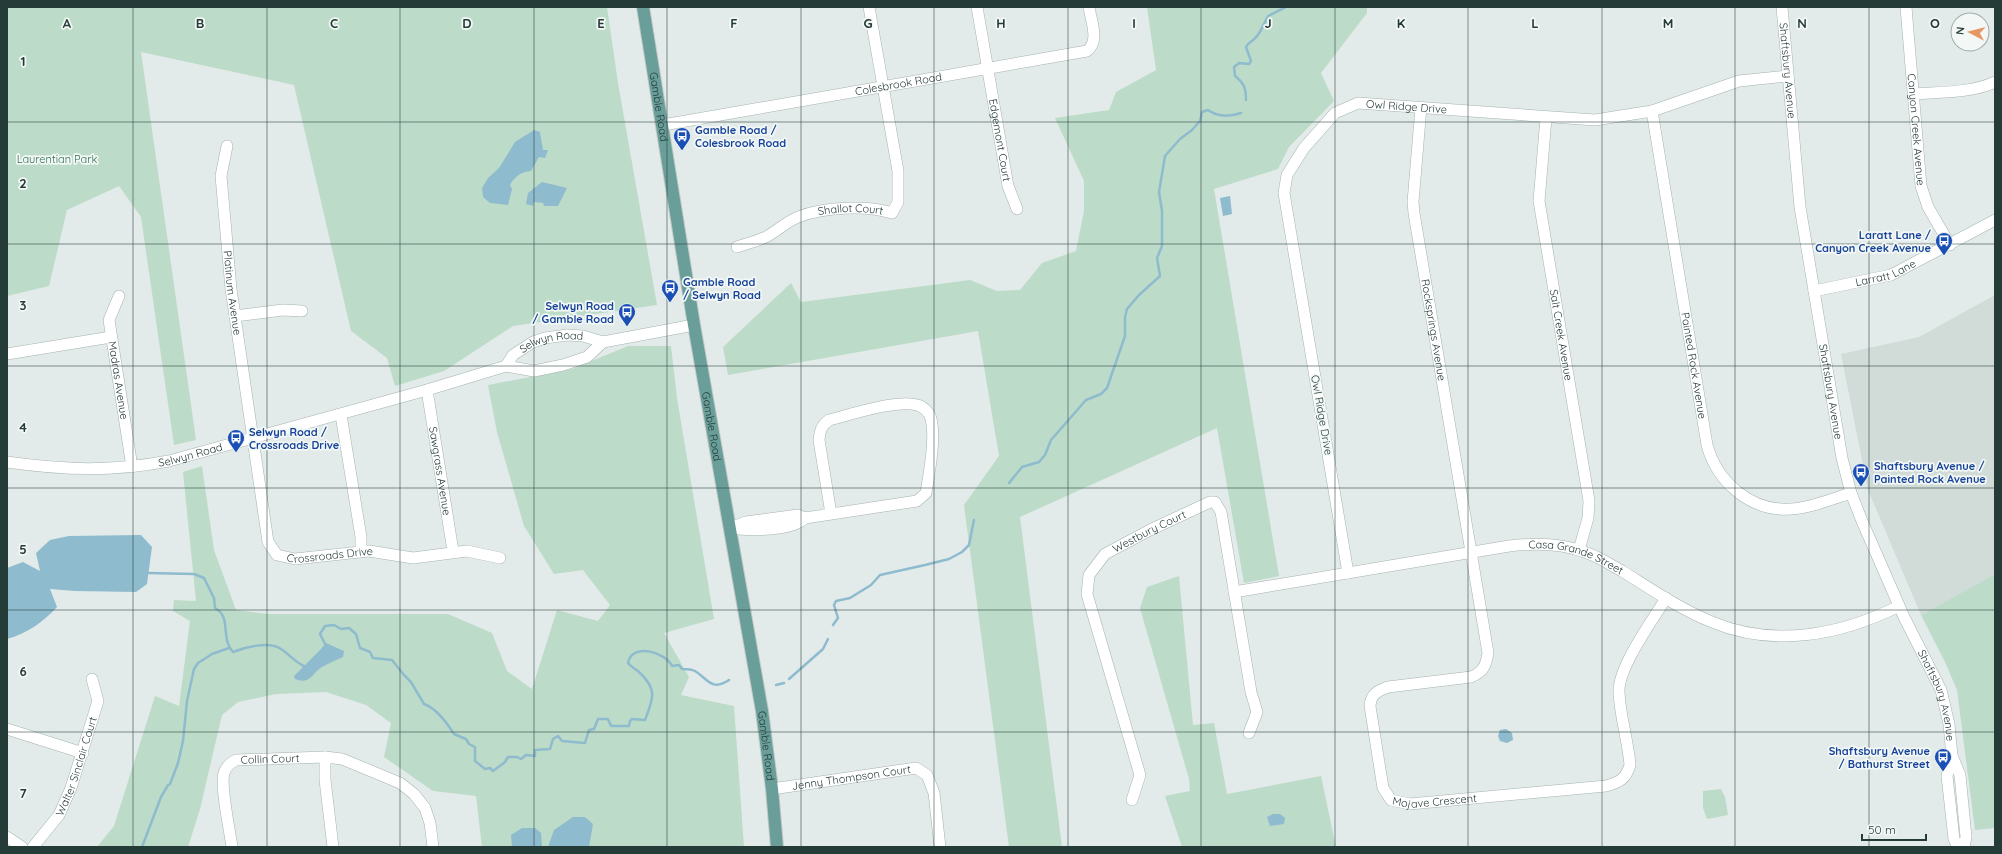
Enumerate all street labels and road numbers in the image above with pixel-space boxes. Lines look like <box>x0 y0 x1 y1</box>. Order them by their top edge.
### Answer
street label: Shaftsbury Avenue <box>1776 22 1799 119</box>
street label: Colesbrook Road <box>854 69 943 98</box>
street label: Gamble Road <box>647 71 671 142</box>
street label: Canyon Creek Avenue <box>1905 73 1928 186</box>
street label: Owl Ridge Drive <box>1366 97 1447 116</box>
street label: Edgemont Court <box>986 98 1014 183</box>
street label: Shallot Court <box>817 201 885 218</box>
street label: Platinum Avenue <box>221 250 245 336</box>
street label: Larratt Lane <box>1854 256 1918 289</box>
street label: Rocksprings Avenue <box>1418 278 1449 382</box>
street label: Salt Creek Avenue <box>1547 288 1576 382</box>
street label: Painted Rock Avenue <box>1678 311 1710 420</box>
street label: Selwyn Road <box>517 328 584 356</box>
street label: Madras Avenue <box>105 340 131 420</box>
street label: Shaftsbury Avenue <box>1816 343 1846 440</box>
street label: Owl Ridge Drive <box>1308 374 1336 456</box>
street label: Gamble Road <box>699 391 725 462</box>
street label: Sawgrass Avenue <box>426 426 454 516</box>
street label: Selwyn Road <box>157 440 224 470</box>
street label: Westbury Court <box>1110 507 1188 556</box>
street label: Casa Grande Street <box>1528 537 1626 578</box>
street label: Crossroads Drive <box>285 544 374 566</box>
street label: Shaftsbury Avenue <box>1915 647 1958 742</box>
street label: Gamble Road <box>755 710 778 781</box>
street label: Walter Sinclair Court <box>52 715 100 818</box>
street label: Collin Court <box>240 751 300 767</box>
street label: Jenny Thompson Court <box>791 762 912 793</box>
street label: Mojave Crescent <box>1391 791 1478 811</box>

